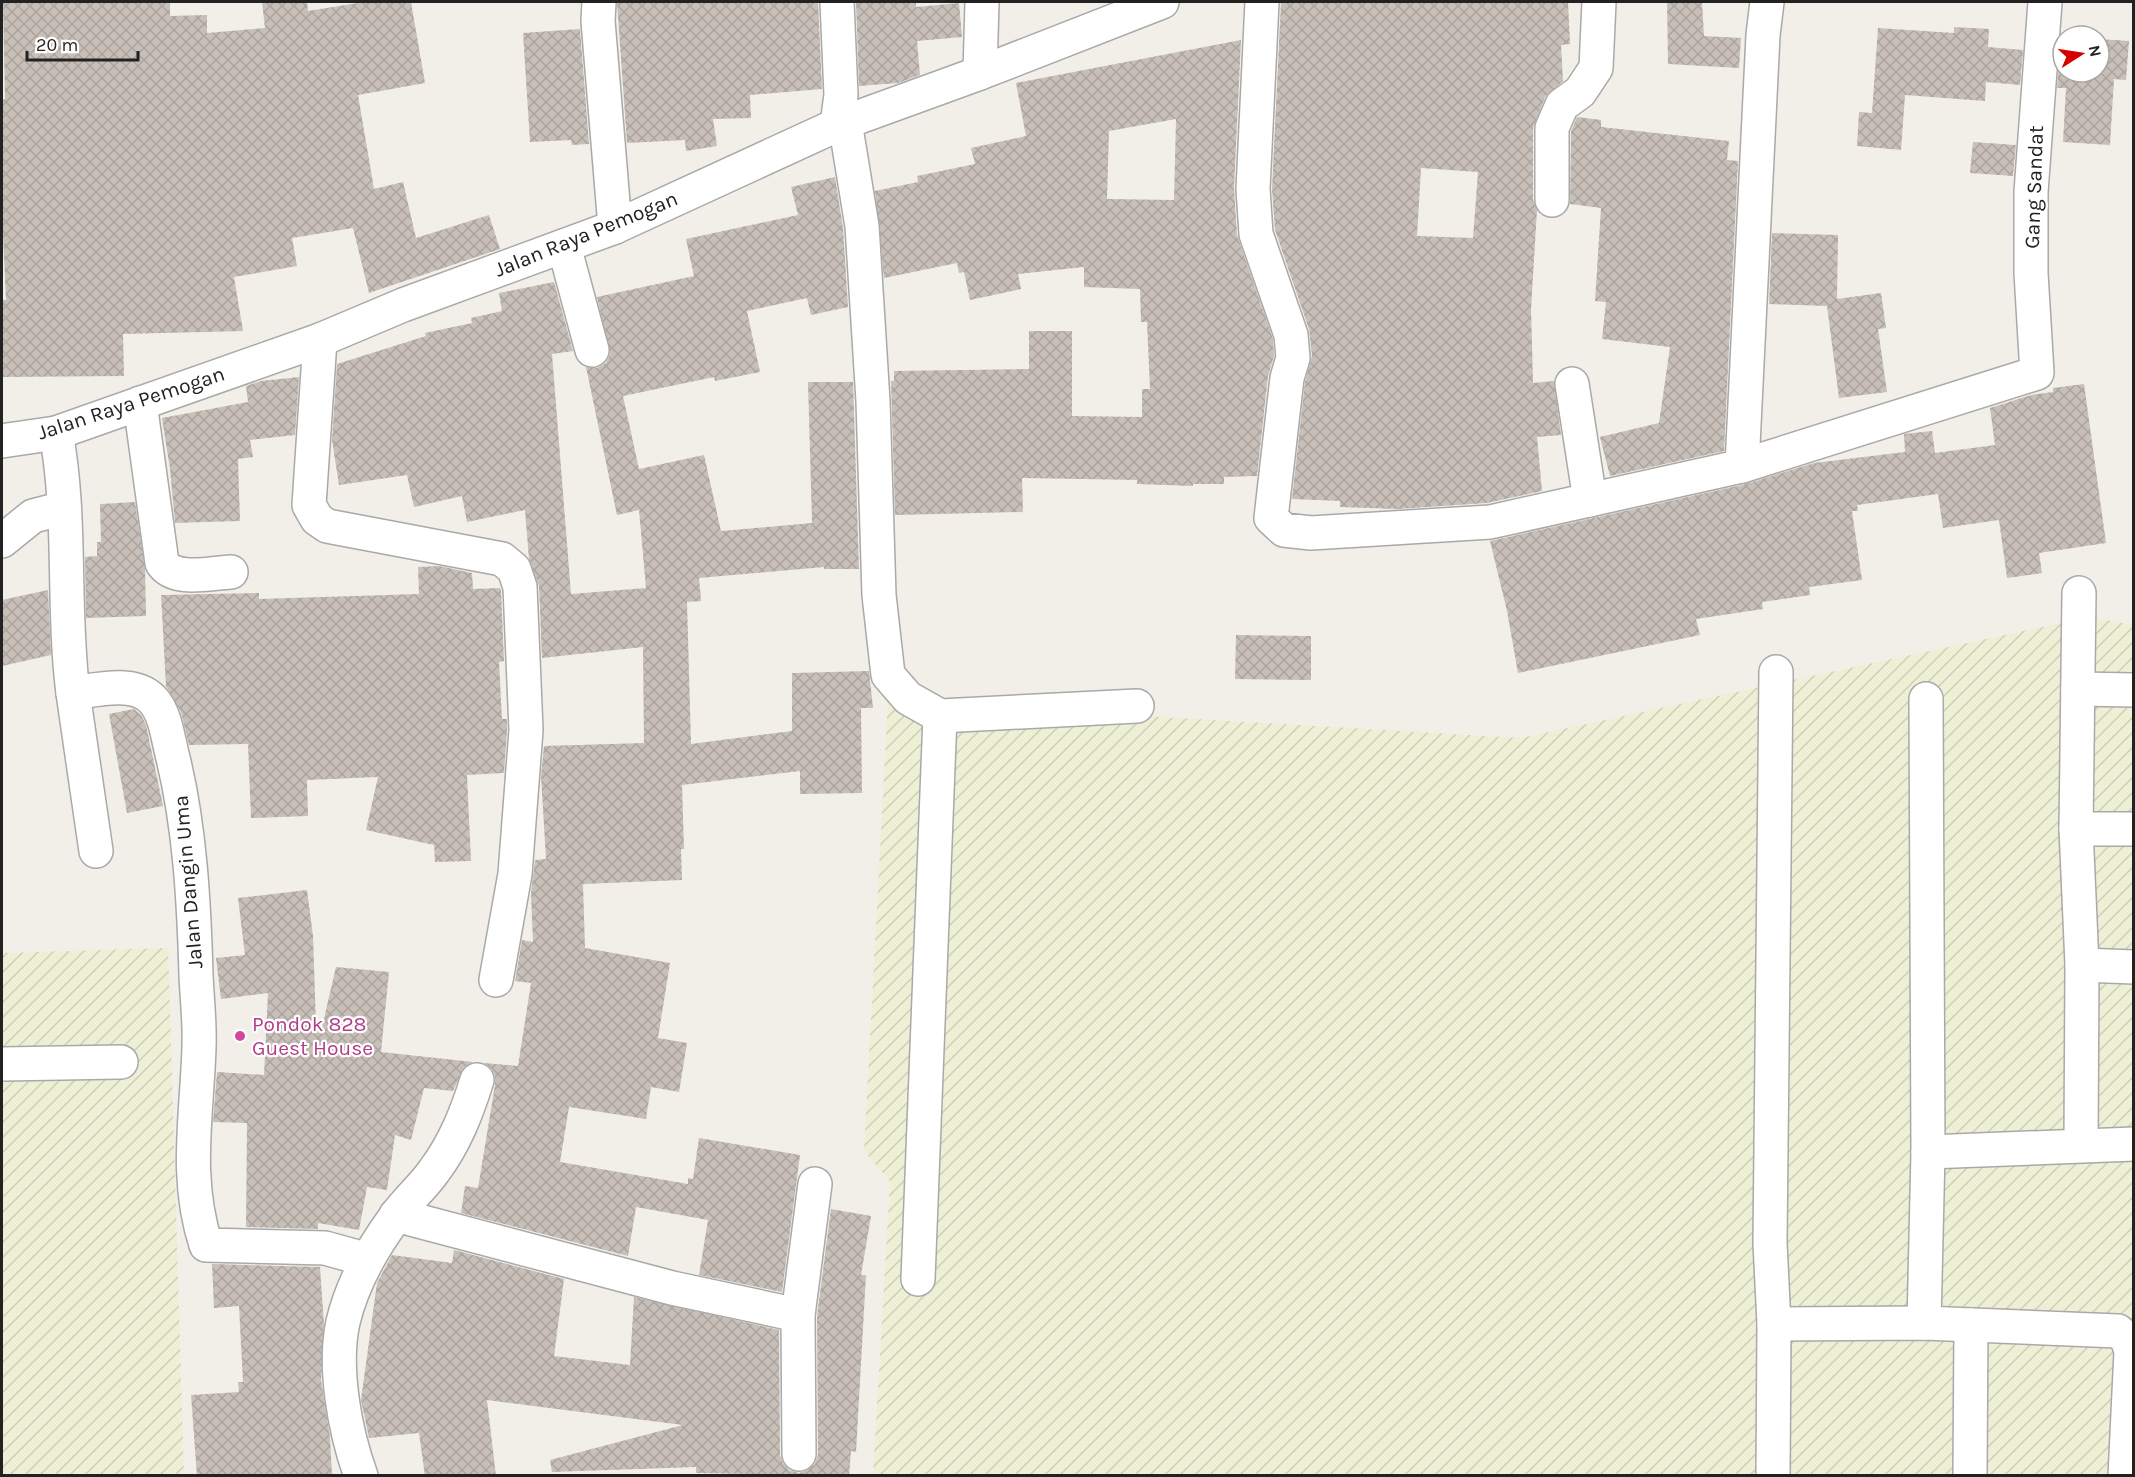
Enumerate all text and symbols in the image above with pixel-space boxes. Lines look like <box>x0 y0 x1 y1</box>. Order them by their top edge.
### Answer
scale bar <box>27 24 138 62</box>
north arrow <box>2051 24 2111 84</box>
text: 20 m <box>36 34 78 56</box>
text: N <box>2085 43 2106 59</box>
street label: Gang Sandat <box>2020 125 2048 249</box>
street label: Jalan Raya Pemogan <box>491 186 681 282</box>
street label: Jalan Raya Pemogan <box>34 361 228 445</box>
street label: Jalan Dangin Uma <box>168 794 208 970</box>
place label: Pondok 828 Guest House <box>252 1012 373 1060</box>
marker: Pondok 828 Guest House <box>233 1029 247 1043</box>

